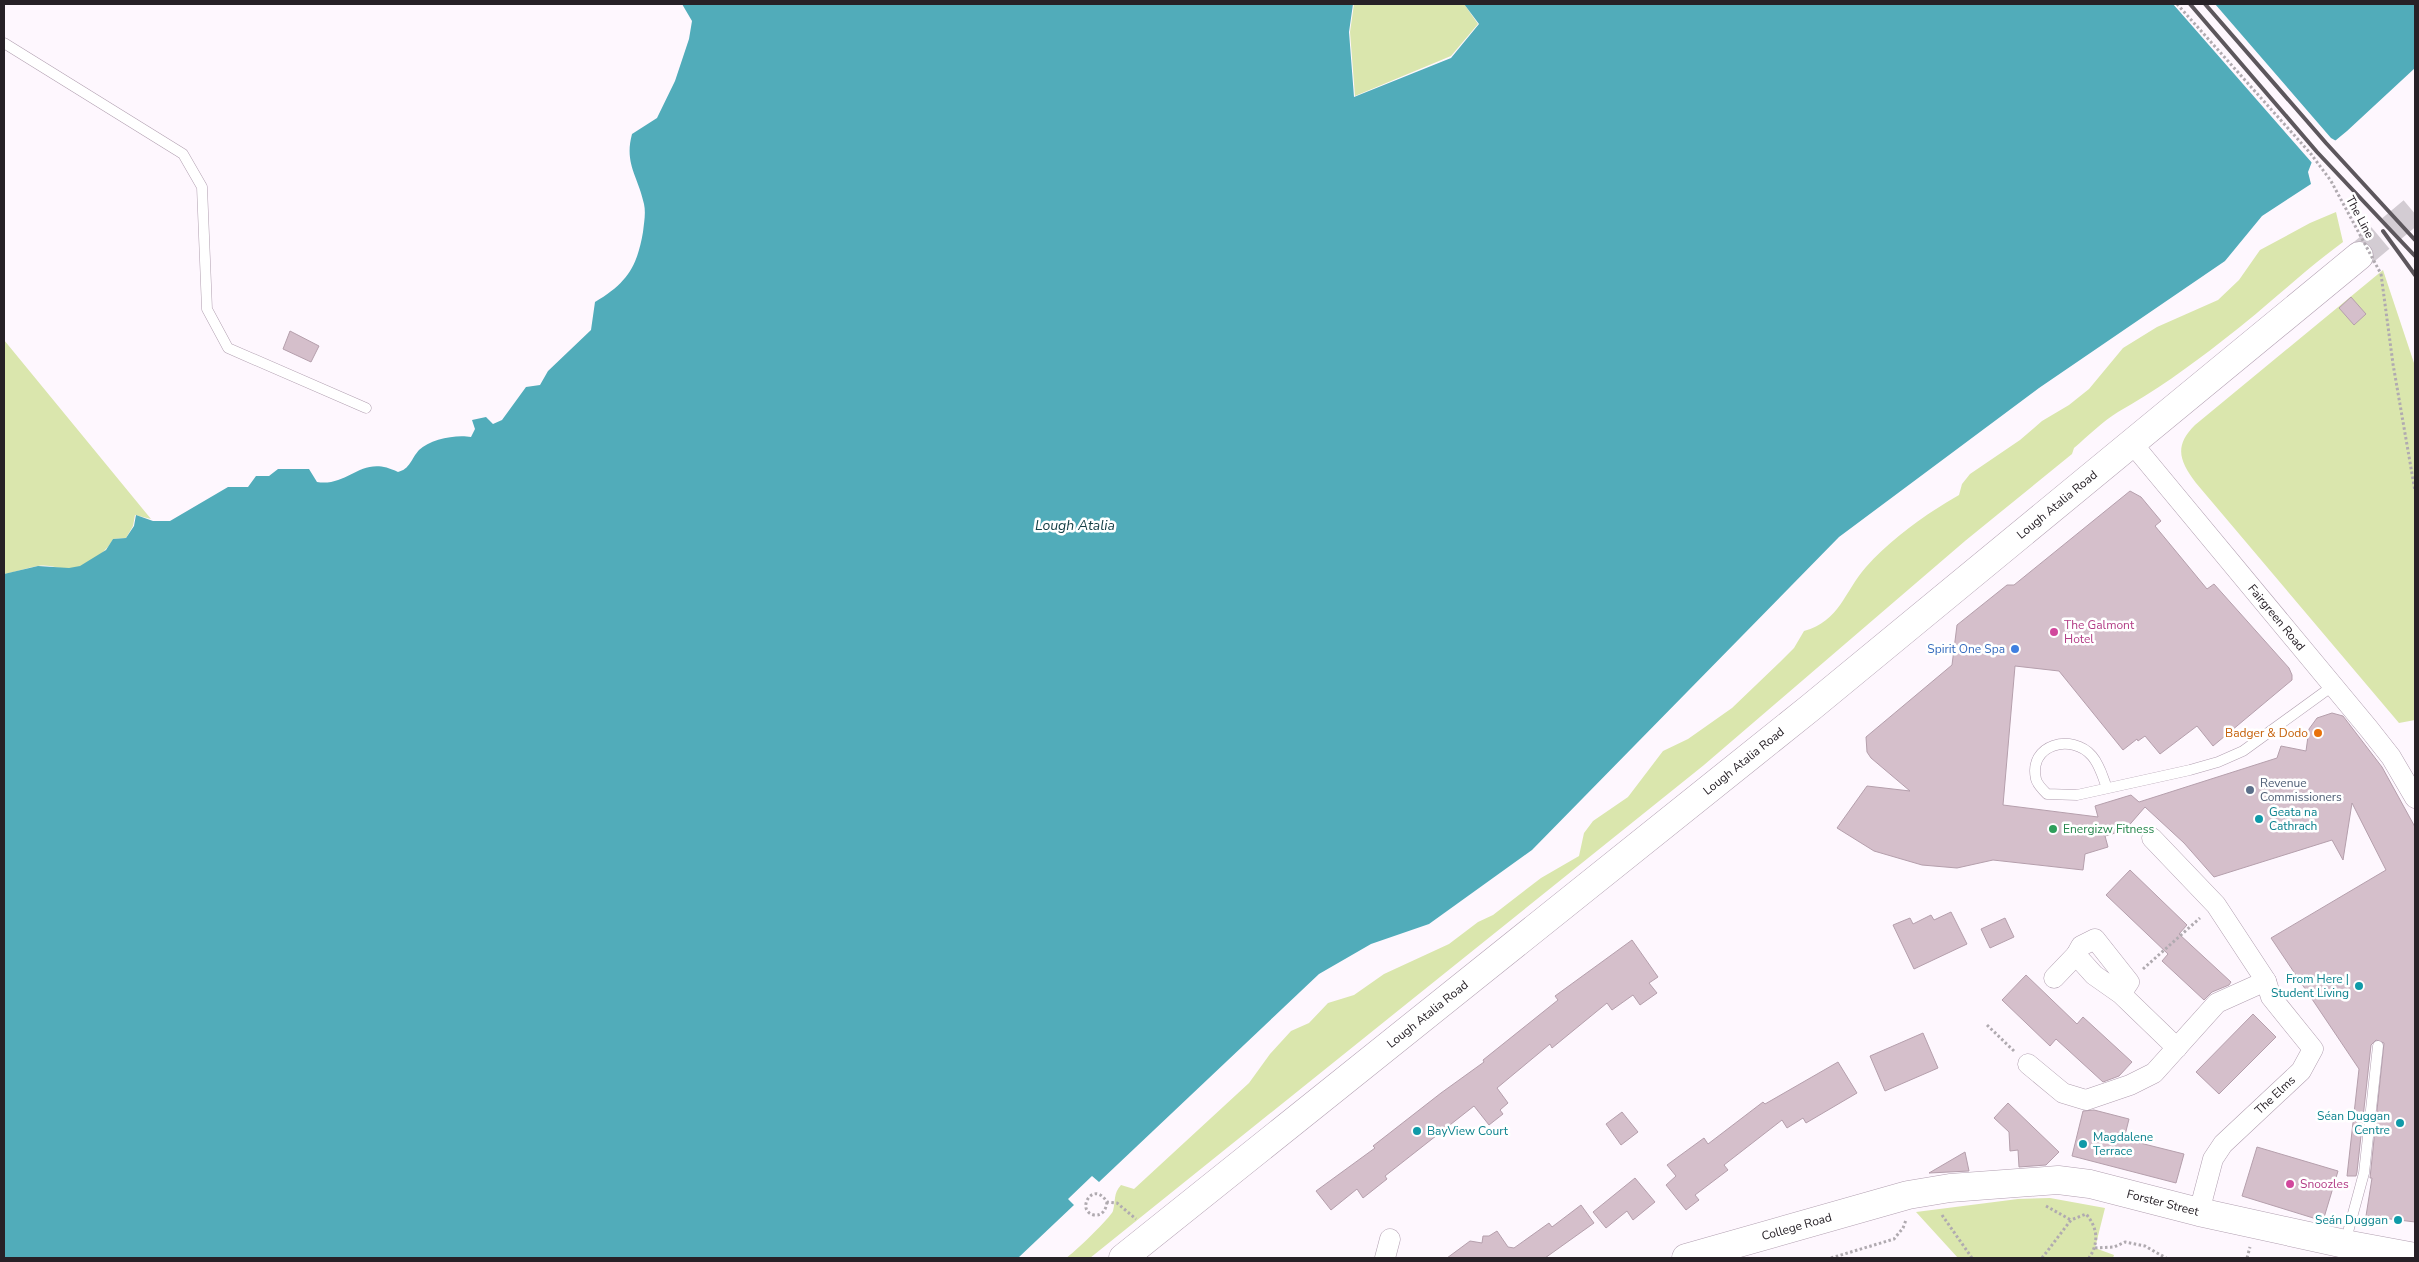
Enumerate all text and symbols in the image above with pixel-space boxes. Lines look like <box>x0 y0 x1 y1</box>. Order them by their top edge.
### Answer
street label: The Line <box>2342 193 2378 241</box>
street label: Lough Atalia Road <box>2013 467 2101 543</box>
water label: Lough Atalia <box>1035 516 1115 535</box>
street label: Fairgreen Road <box>2244 581 2309 654</box>
place label: The Galmont Hotel <box>2064 617 2135 647</box>
marker: The Galmont Hotel <box>2048 626 2060 638</box>
place label: Spirit One Spa <box>1927 641 2005 657</box>
marker: Spirit One Spa <box>2009 643 2021 655</box>
street label: Lough Atalia Road <box>1700 724 1788 799</box>
place label: Badger & Dodo <box>2225 725 2308 741</box>
marker: Badger & Dodo <box>2312 727 2324 739</box>
place label: Revenue Commissioners <box>2260 775 2342 805</box>
marker: Revenue Commissioners <box>2244 784 2256 796</box>
place label: Geata na Cathrach <box>2269 804 2317 834</box>
marker: Geata na Cathrach <box>2253 813 2265 825</box>
place label: Energizw Fitness <box>2063 821 2154 837</box>
marker: Energizw Fitness <box>2047 823 2059 835</box>
place label: From Here | Student Living <box>2271 971 2349 1001</box>
street label: Lough Atalia Road <box>1383 977 1471 1052</box>
marker: From Here | Student Living <box>2353 980 2365 992</box>
street label: The Elms <box>2251 1072 2299 1118</box>
place label: Séan Duggan Centre <box>2317 1108 2390 1138</box>
marker: Séan Duggan Centre <box>2394 1117 2406 1129</box>
place label: BayView Court <box>1427 1123 1509 1139</box>
marker: BayView Court <box>1411 1125 1423 1137</box>
place label: Magdalene Terrace <box>2093 1129 2153 1159</box>
marker: Magdalene Terrace <box>2077 1138 2089 1150</box>
place label: Snoozles <box>2300 1176 2349 1192</box>
marker: Snoozles <box>2284 1178 2296 1190</box>
street label: Forster Street <box>2125 1186 2201 1220</box>
street label: College Road <box>1760 1209 1834 1244</box>
place label: Seán Duggan <box>2315 1212 2388 1228</box>
marker: Seán Duggan <box>2392 1214 2404 1226</box>

